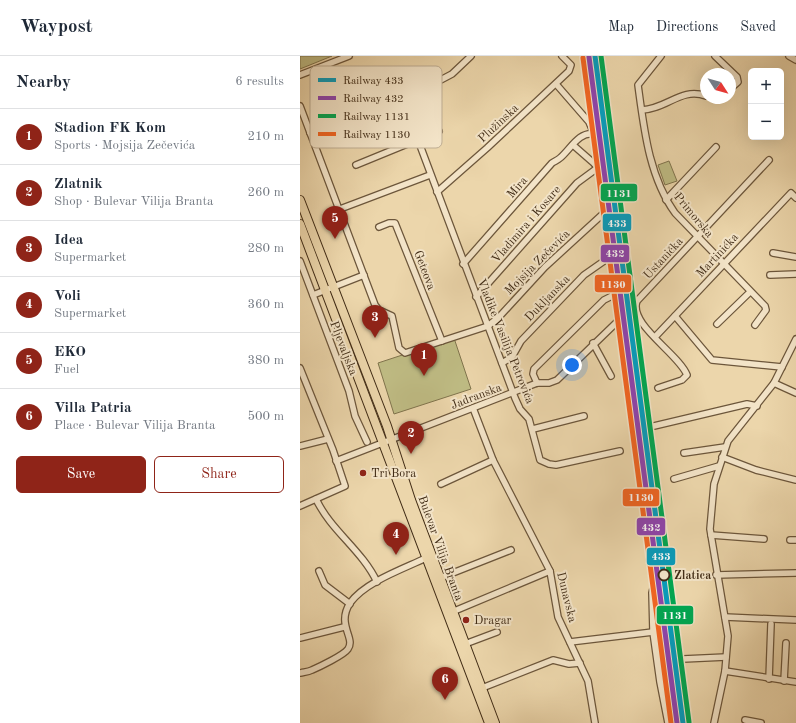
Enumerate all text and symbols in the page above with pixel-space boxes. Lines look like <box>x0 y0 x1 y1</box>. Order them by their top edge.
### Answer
text: Waypost <box>20 18 93 37</box>
text: Map <box>608 20 634 34</box>
text: Directions <box>656 20 718 34</box>
text: Saved <box>740 20 776 34</box>
legend <box>310 66 442 148</box>
north arrow <box>700 68 736 104</box>
map controls <box>748 68 784 140</box>
button: + <box>748 68 784 104</box>
text: Nearby <box>16 74 71 91</box>
text: 6 results <box>235 75 284 88</box>
text: Railway 433 <box>343 76 404 87</box>
text: Railway 432 <box>343 94 404 105</box>
street label: Plužinska <box>476 102 521 145</box>
button: − <box>748 104 784 140</box>
text: Railway 1131 <box>343 112 410 123</box>
text: Stadion FK Kom <box>54 121 166 136</box>
text: 1 <box>25 130 33 143</box>
text: 210 m <box>247 130 284 143</box>
text: Railway 1130 <box>343 130 410 141</box>
text: Sports · Mojsija Zečevića <box>54 139 195 152</box>
street label: Mira <box>505 175 530 201</box>
text: Zlatnik <box>54 177 103 192</box>
street label: Vladimira i Kosare <box>490 183 564 266</box>
line badge: 1131 <box>600 183 638 202</box>
text: 2 <box>25 186 33 199</box>
text: 260 m <box>247 186 284 199</box>
text: 1131 <box>606 189 632 200</box>
street label: Primorska <box>671 191 715 240</box>
text: Shop · Bulevar Vilija Branta <box>54 195 213 208</box>
pin: 5 <box>322 206 348 239</box>
line badge: 433 <box>602 213 632 232</box>
text: 433 <box>607 219 627 230</box>
street label: Mojsija Zečevića <box>503 228 573 297</box>
street label: Martinićka <box>694 231 741 280</box>
text: Idea <box>54 233 83 248</box>
street label: Ustanička <box>642 236 686 282</box>
text: 3 <box>25 242 33 255</box>
text: 280 m <box>247 242 284 255</box>
line badge: 432 <box>600 244 630 263</box>
street label: Geteova <box>411 249 437 292</box>
text: 432 <box>605 249 625 260</box>
text: Supermarket <box>54 251 126 264</box>
street label: Dukljanska <box>523 273 573 324</box>
line badge: 1130 <box>594 274 632 293</box>
street label: Vladike Vasilija Petrovića <box>474 277 536 406</box>
text: 1130 <box>600 280 626 291</box>
text: Voli <box>54 289 81 304</box>
text: 4 <box>25 298 33 311</box>
text: 360 m <box>247 298 284 311</box>
pin: 3 <box>362 305 388 338</box>
text: Supermarket <box>54 307 126 320</box>
street label: Pljevaljska <box>327 320 359 377</box>
pin: 1 <box>411 343 437 376</box>
text: EKO <box>54 345 86 360</box>
text: 5 <box>25 354 33 367</box>
text: 380 m <box>247 354 284 367</box>
your location <box>562 355 582 375</box>
text: Fuel <box>54 363 79 376</box>
street label: Jadranska <box>449 382 503 412</box>
text: Villa Patria <box>54 401 132 416</box>
text: 6 <box>25 410 33 423</box>
text: 500 m <box>247 410 284 423</box>
text: Place · Bulevar Vilija Branta <box>54 419 216 432</box>
pin: 2 <box>398 421 424 454</box>
button: Save <box>16 456 146 493</box>
button: Share <box>154 456 284 493</box>
marker: Tri Bora <box>358 468 368 478</box>
place label: Tri Bora <box>371 468 416 480</box>
line badge: 1130 <box>622 488 660 507</box>
text: 1130 <box>628 493 654 504</box>
street label: Bulevar Vilija Branta <box>415 494 465 603</box>
line badge: 432 <box>636 517 666 536</box>
pin: 4 <box>383 522 409 555</box>
text: 432 <box>641 523 661 534</box>
line badge: 433 <box>646 547 676 566</box>
text: 433 <box>651 552 671 563</box>
marker: Zlatica <box>657 568 671 582</box>
place label: Zlatica <box>674 570 711 582</box>
street label: Dunavska <box>554 571 578 624</box>
line badge: 1131 <box>656 605 694 625</box>
text: 1131 <box>662 611 688 622</box>
marker: Dragar <box>461 615 471 625</box>
place label: Dragar <box>474 615 512 627</box>
pin: 6 <box>432 667 458 700</box>

